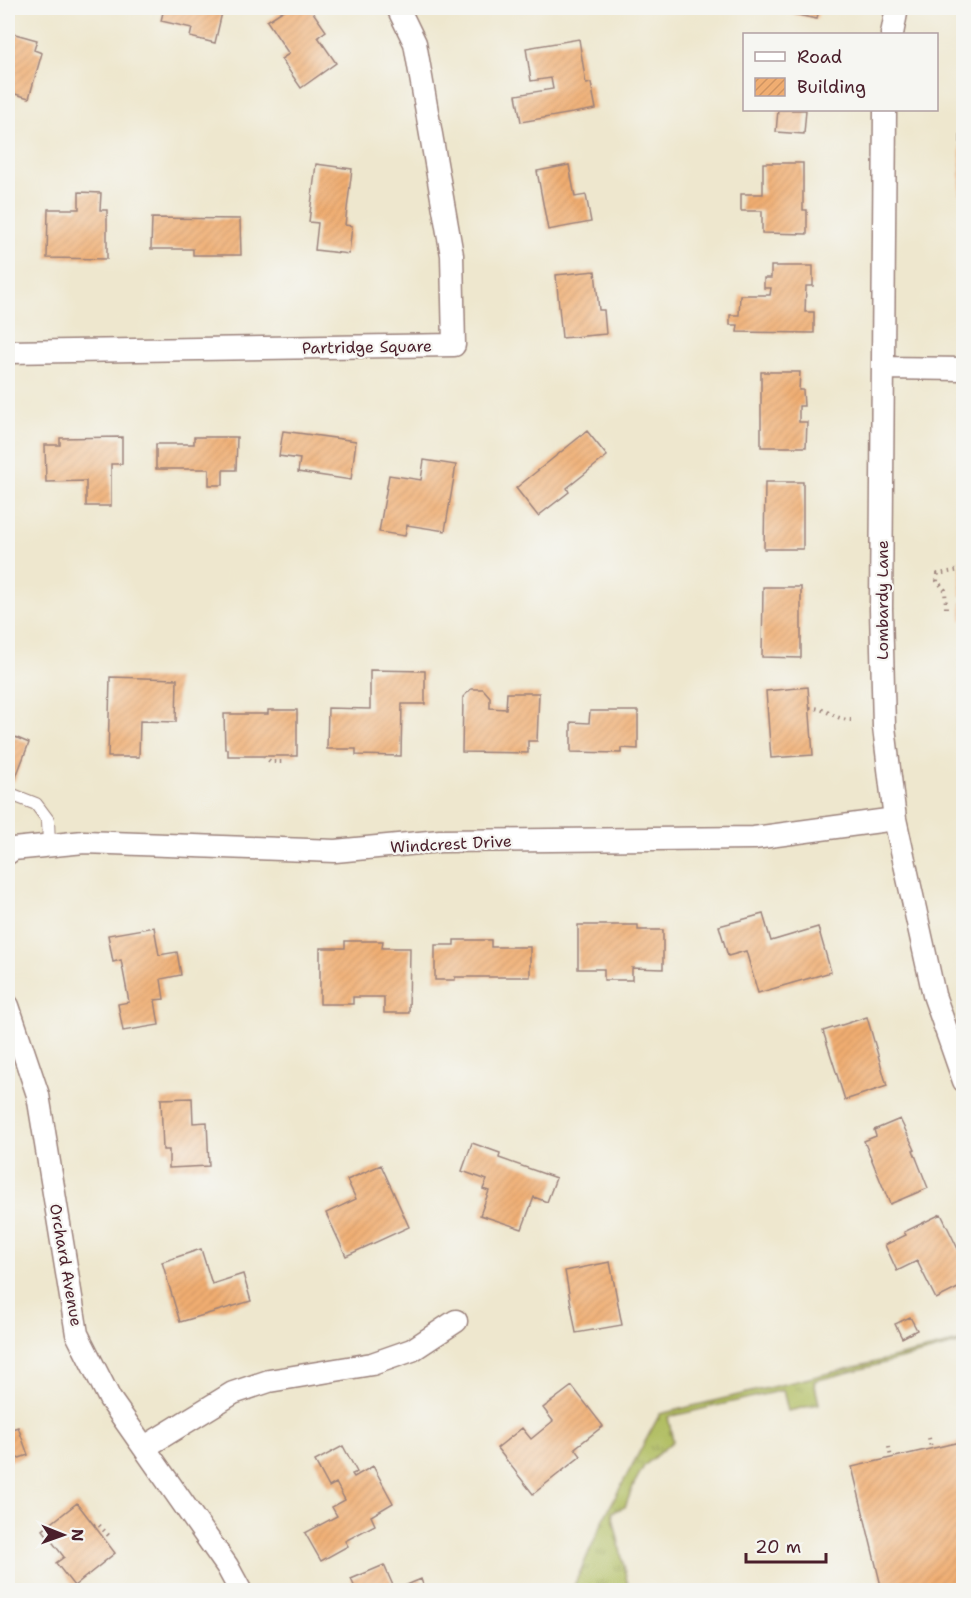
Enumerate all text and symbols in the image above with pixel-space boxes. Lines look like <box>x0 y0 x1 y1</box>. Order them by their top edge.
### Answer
legend <box>743 33 938 111</box>
text: Road <box>797 45 842 69</box>
text: Building <box>797 75 866 99</box>
street label: Partridge Square <box>302 335 432 359</box>
street label: Lombardy Lane <box>872 540 893 660</box>
street label: Windcrest Drive <box>390 830 512 858</box>
street label: Orchard Avenue <box>45 1202 87 1328</box>
north arrow <box>33 1505 93 1565</box>
scale bar <box>746 1526 826 1564</box>
text: N <box>67 1529 88 1542</box>
text: 20 m <box>755 1535 801 1559</box>

